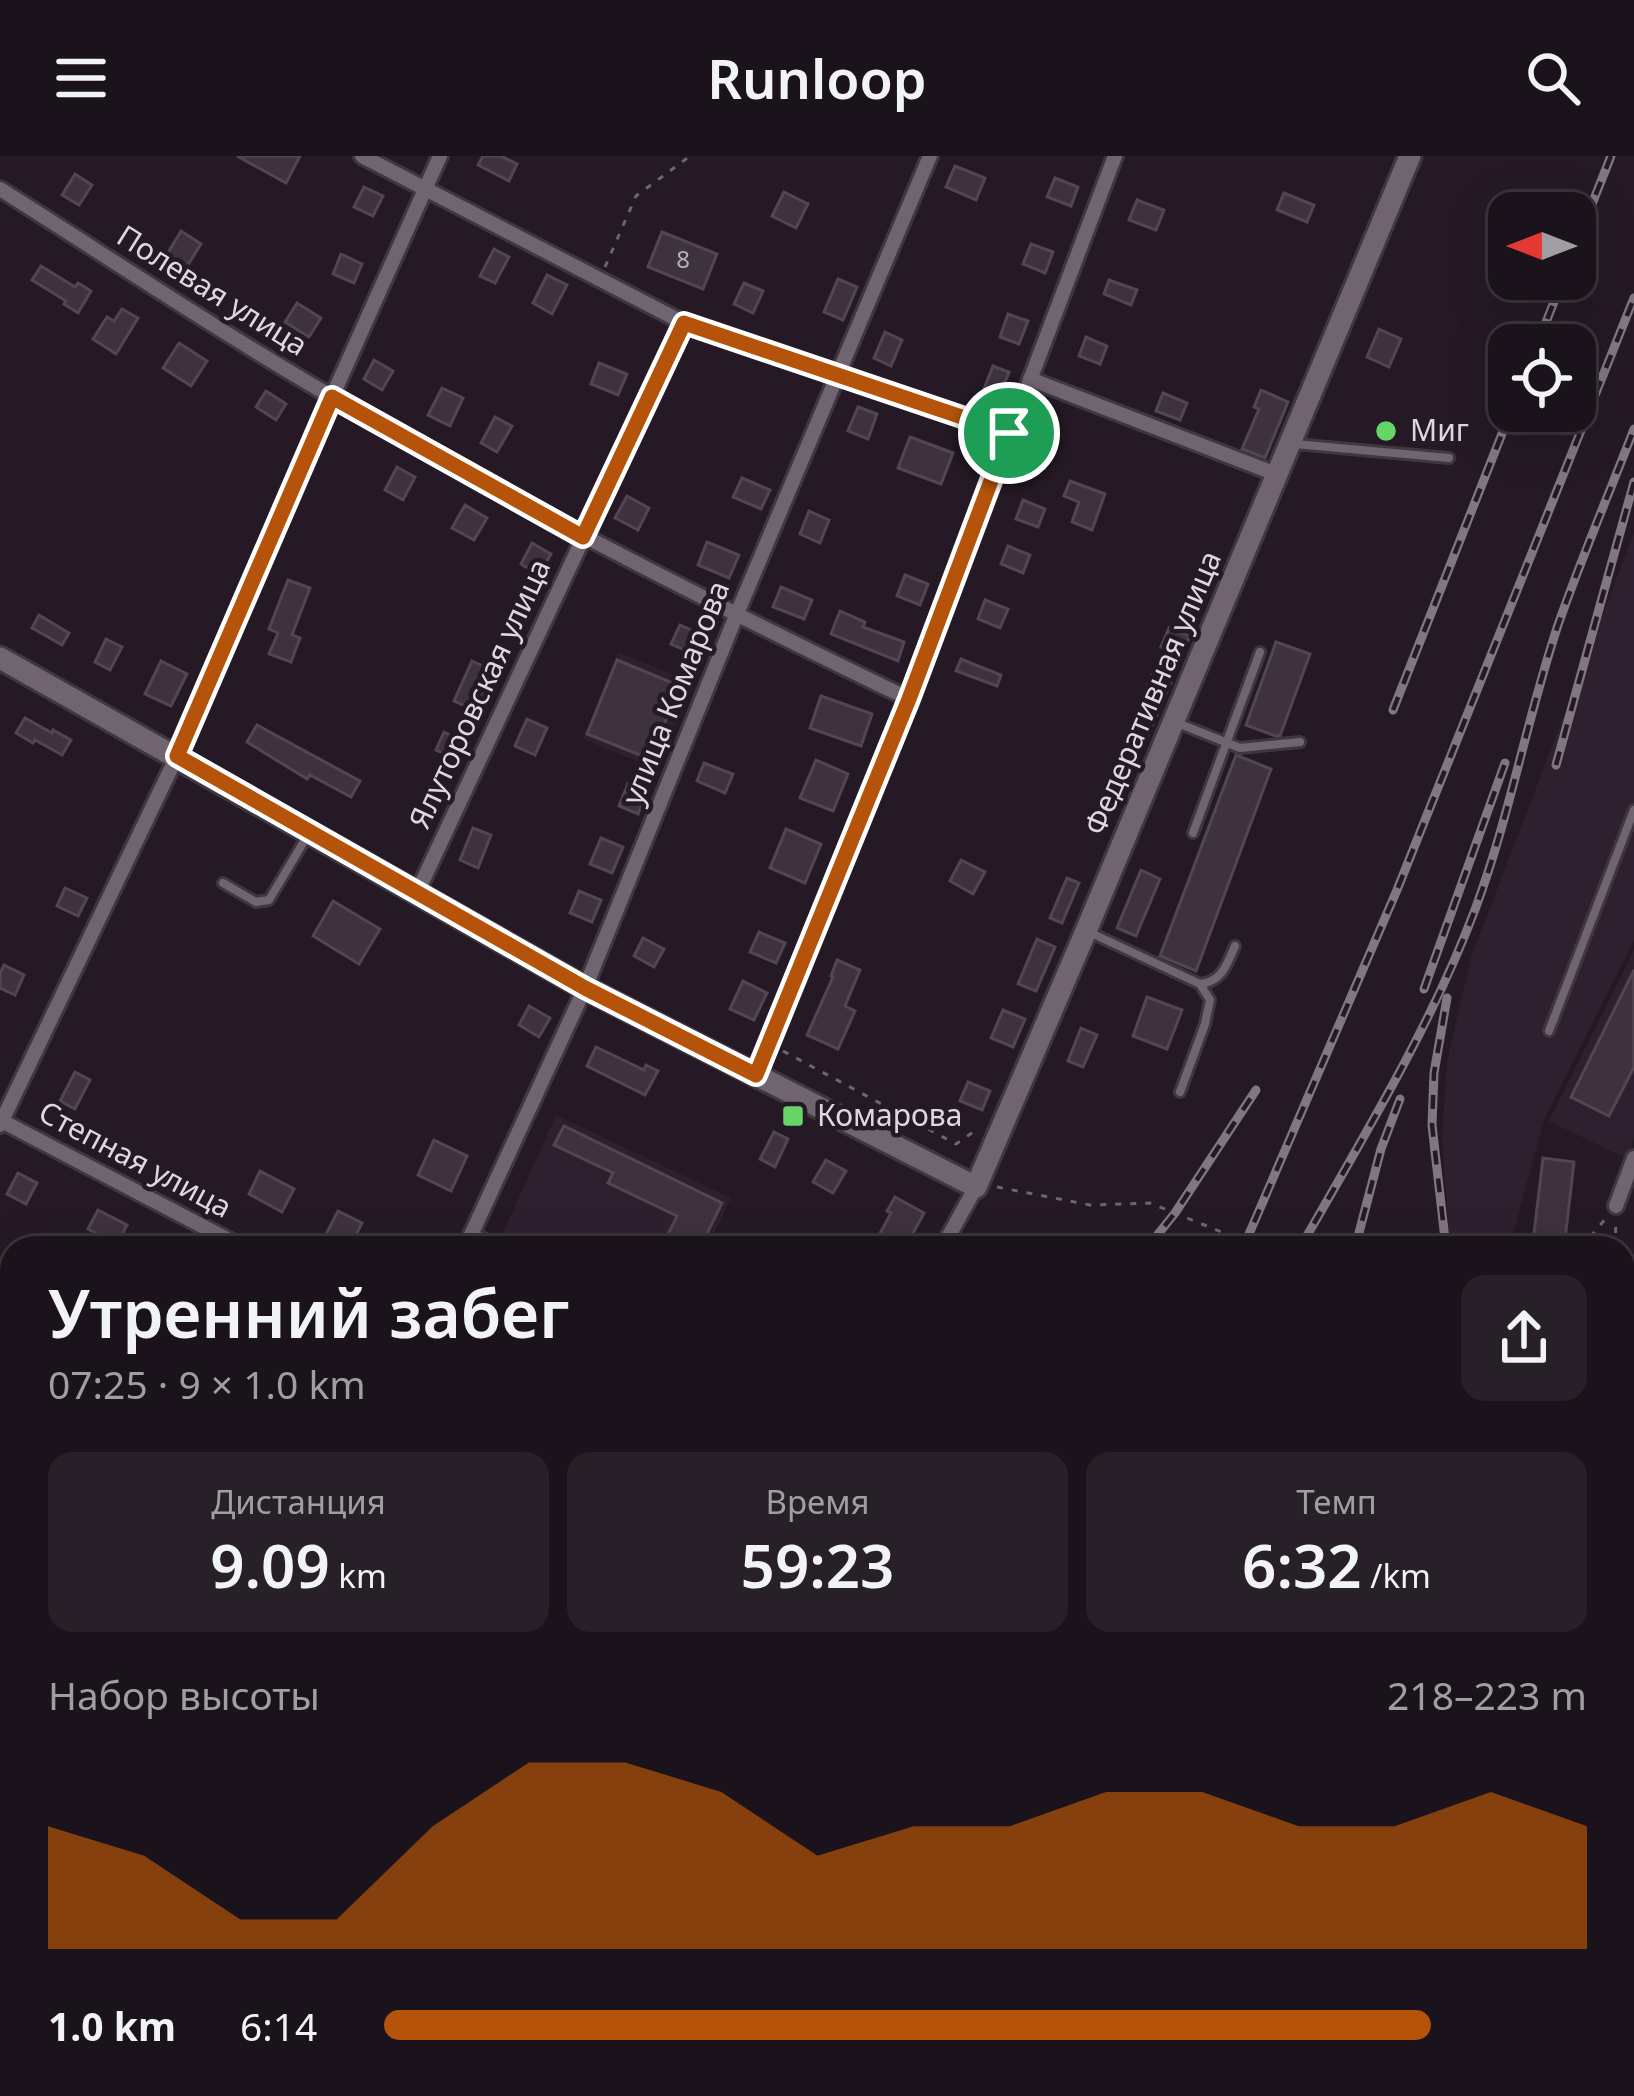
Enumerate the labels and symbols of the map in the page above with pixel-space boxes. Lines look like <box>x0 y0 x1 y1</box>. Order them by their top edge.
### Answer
north arrow <box>1488 192 1596 300</box>
street label: Полевая улица <box>110 215 316 365</box>
house number: 8 <box>676 242 690 275</box>
pin <box>958 382 1060 484</box>
place label: Миг <box>1410 409 1469 450</box>
marker: Миг <box>1373 418 1399 444</box>
street label: Федеративная улица <box>1073 544 1230 841</box>
street label: Ялуторовская улица <box>398 552 559 835</box>
street label: улица Комарова <box>611 574 738 811</box>
street label: Степная улица <box>32 1091 239 1227</box>
place label: Комарова <box>817 1094 962 1135</box>
marker: Комарова <box>780 1103 806 1129</box>

